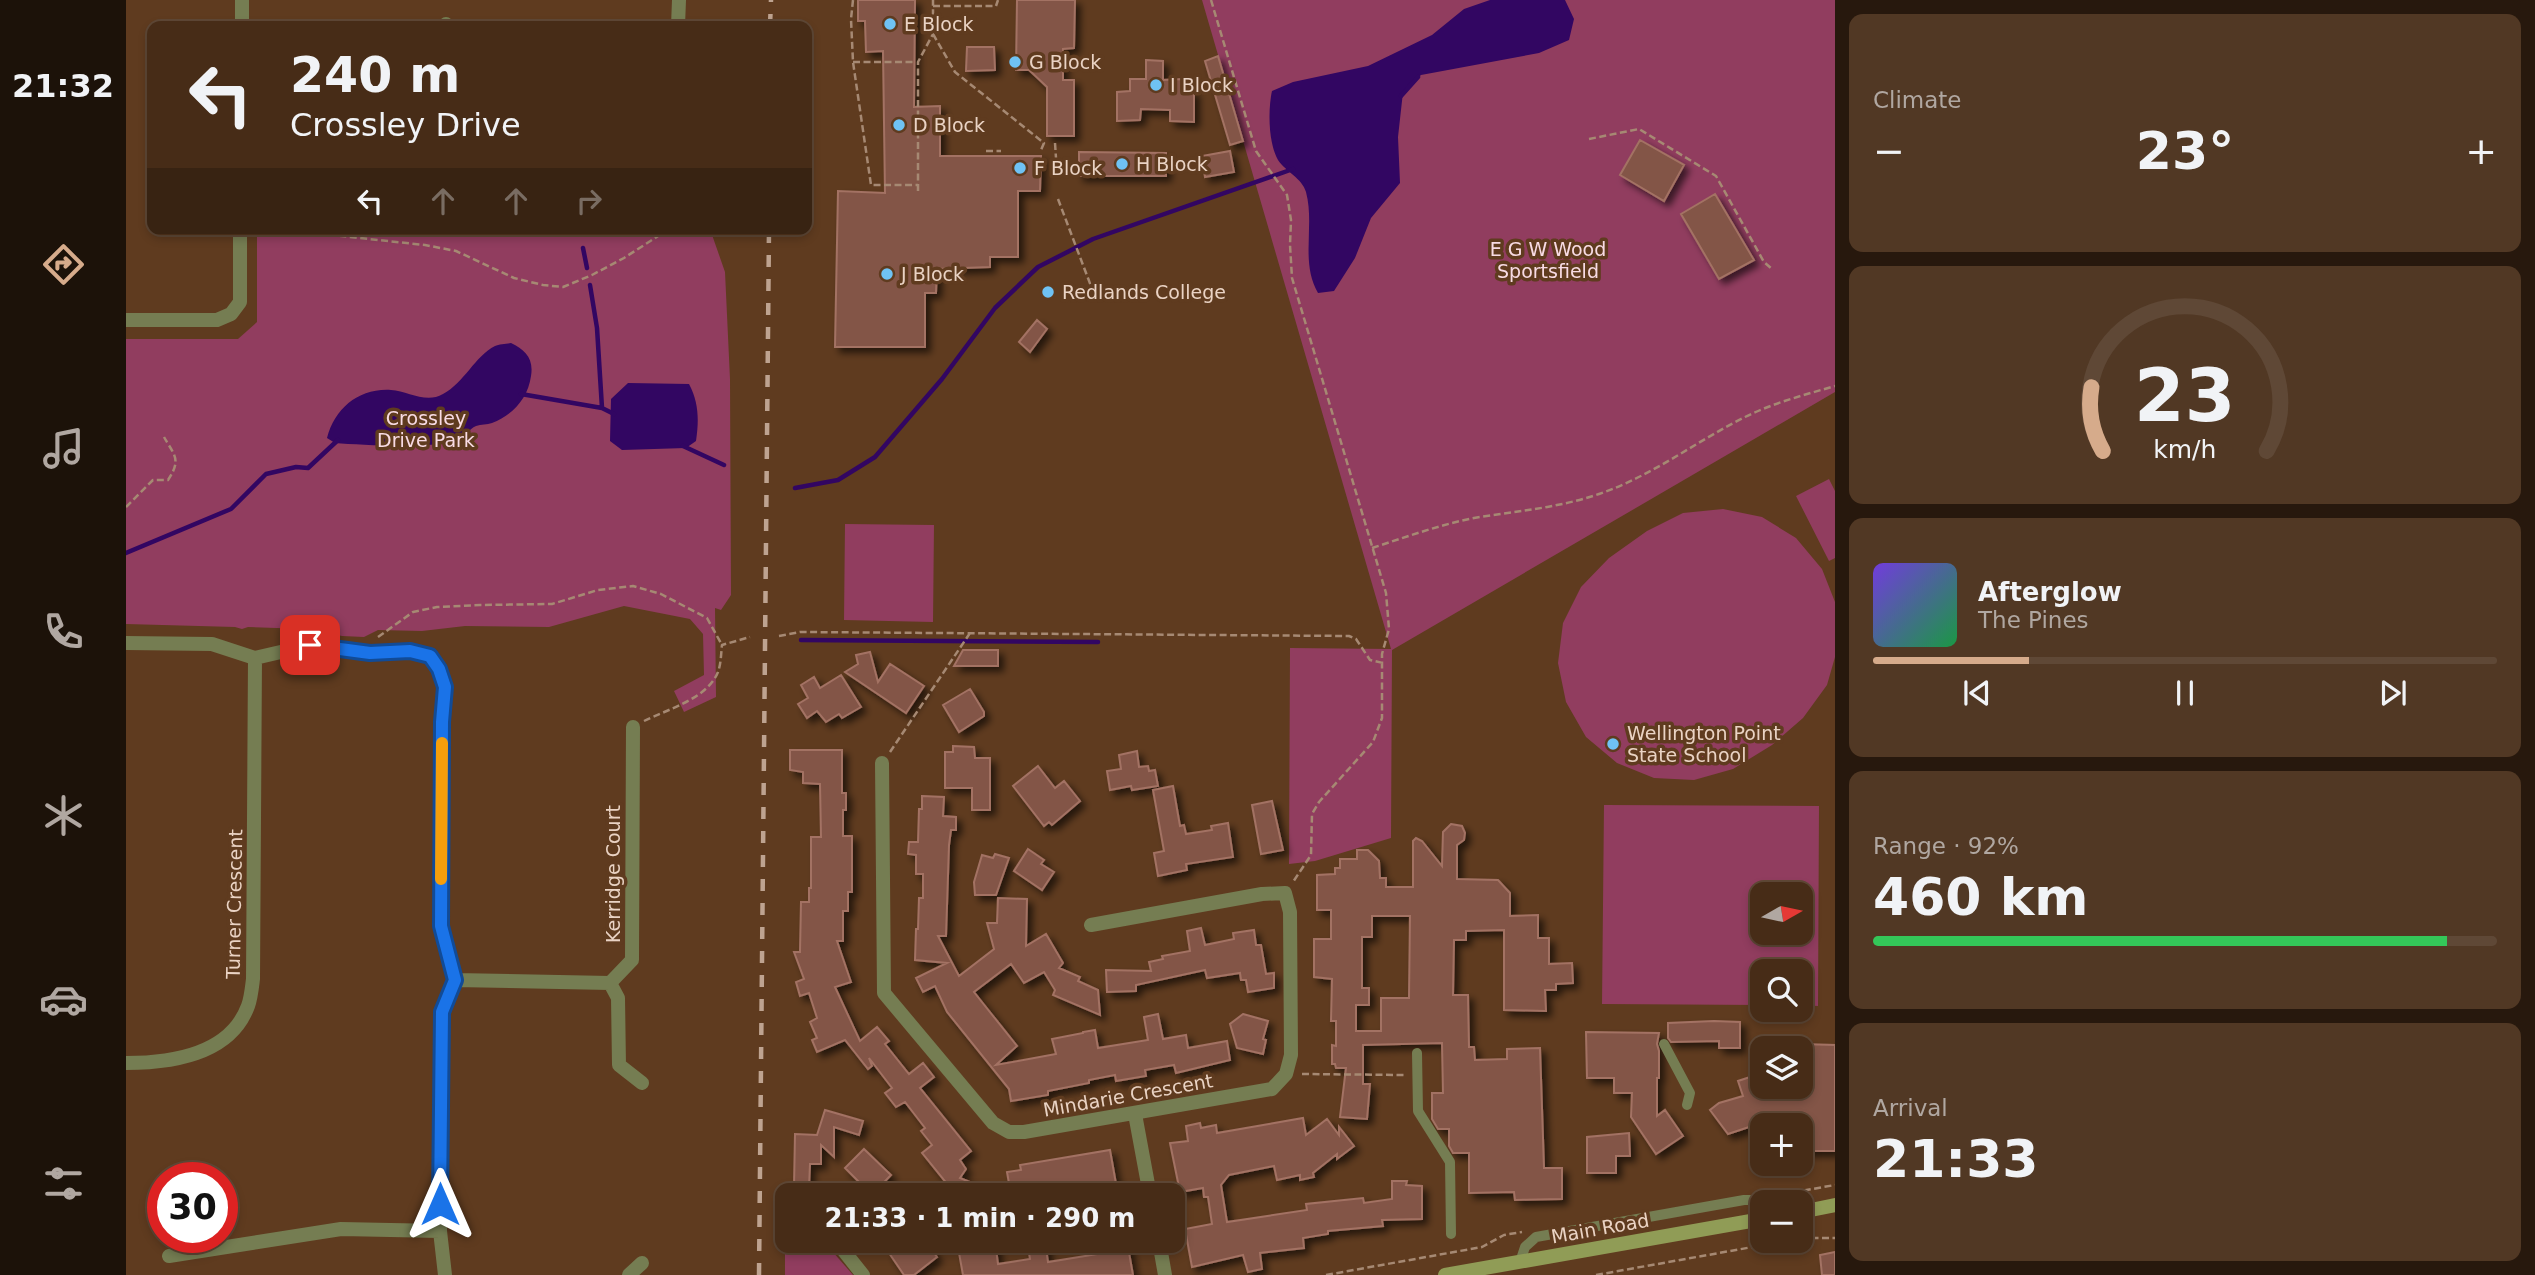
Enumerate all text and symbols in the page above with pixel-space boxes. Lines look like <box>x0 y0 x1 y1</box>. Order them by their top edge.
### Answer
place label: E Block <box>904 13 973 35</box>
marker: E Block <box>882 16 898 32</box>
text: 240 m <box>290 47 460 104</box>
icon: left <box>175 49 266 140</box>
place label: G Block <box>1029 51 1101 73</box>
marker: G Block <box>1007 54 1023 70</box>
text: 21:32 <box>12 67 114 105</box>
place label: I Block <box>1170 74 1233 96</box>
marker: I Block <box>1148 77 1164 93</box>
text: Climate <box>1873 87 1962 113</box>
text: Crossley Drive <box>290 106 521 144</box>
place label: D Block <box>913 114 985 136</box>
marker: D Block <box>891 117 907 133</box>
text: 23° <box>2136 121 2234 181</box>
text: − <box>1873 129 1905 173</box>
text: + <box>2465 129 2497 173</box>
place label: H Block <box>1136 153 1208 175</box>
marker: H Block <box>1114 156 1130 172</box>
place label: F Block <box>1034 157 1102 179</box>
marker: F Block <box>1012 160 1028 176</box>
icon: left <box>351 182 389 220</box>
icon: ahead <box>424 182 462 220</box>
icon: ahead <box>497 182 535 220</box>
icon: right <box>570 182 608 220</box>
park label: E G W Wood Sportsfield <box>1490 238 1606 282</box>
icon: directions <box>39 240 88 289</box>
place label: J Block <box>900 263 964 285</box>
marker: J Block <box>879 266 895 282</box>
place label: Redlands College <box>1062 281 1226 303</box>
marker: Redlands College <box>1040 284 1056 300</box>
text: 23 <box>2134 354 2236 439</box>
park label: Crossley Drive Park <box>377 407 475 451</box>
icon: music <box>39 424 88 473</box>
text: km/h <box>2153 435 2217 464</box>
text: Afterglow <box>1978 577 2122 607</box>
icon: phone <box>39 607 88 656</box>
text: The Pines <box>1978 607 2089 633</box>
pin <box>280 615 340 675</box>
icon: arrive <box>291 626 329 664</box>
icon: previous <box>1958 674 1996 712</box>
icon: pause <box>2166 674 2204 712</box>
icon: next <box>2374 674 2412 712</box>
place label: Wellington Point State School <box>1627 722 1781 766</box>
marker: Wellington Point State School <box>1605 736 1621 752</box>
icon: climate <box>39 791 88 840</box>
street label: Kerridge Court <box>602 805 624 943</box>
street label: Turner Crescent <box>222 829 246 980</box>
text: Range · 92% <box>1873 833 2019 859</box>
text: 460 km <box>1873 867 2088 927</box>
north arrow <box>1750 882 1813 945</box>
map controls <box>1750 882 1813 1253</box>
button: search <box>1750 959 1813 1022</box>
icon: car <box>39 975 88 1024</box>
button: layers <box>1750 1036 1813 1099</box>
street label: Mindarie Crescent <box>1041 1069 1215 1121</box>
text: Arrival <box>1873 1095 1948 1121</box>
button: + <box>1750 1113 1813 1176</box>
text: 21:33 <box>1873 1129 2039 1189</box>
icon: filters <box>39 1159 88 1208</box>
speed limit sign: 30 <box>147 1162 238 1253</box>
position arrow <box>403 1167 477 1241</box>
button: − <box>1750 1190 1813 1253</box>
text: 21:33 · 1 min · 290 m <box>825 1203 1135 1233</box>
street label: Main Road <box>1549 1209 1651 1247</box>

